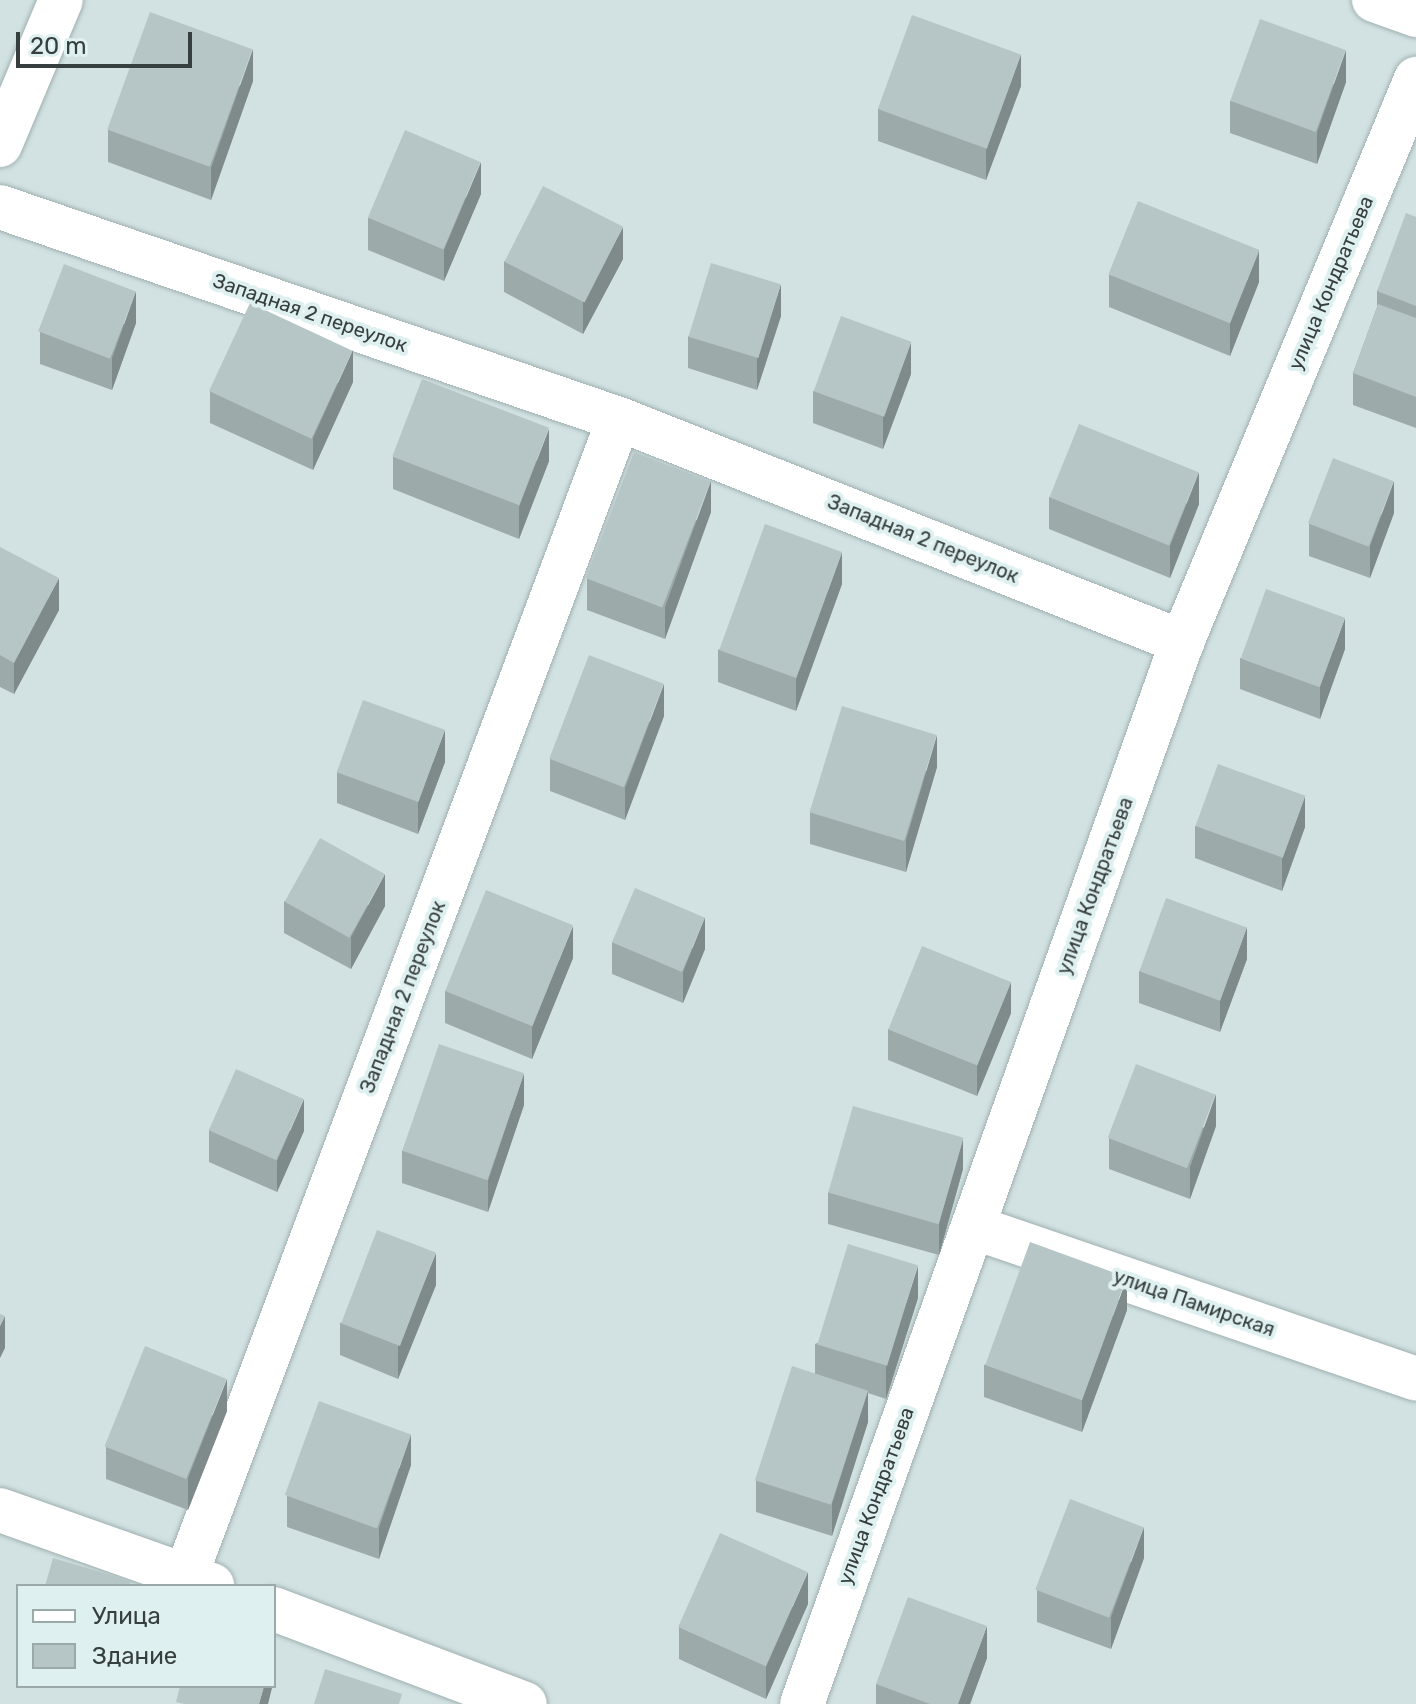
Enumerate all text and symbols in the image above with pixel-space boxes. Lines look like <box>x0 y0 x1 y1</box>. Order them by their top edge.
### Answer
scale bar <box>20 16 196 66</box>
text: 20 m <box>30 32 87 60</box>
street label: улица Кондратьева <box>1283 192 1379 374</box>
street label: Западная 2 переулок <box>210 268 410 358</box>
street label: Западная 2 переулок <box>824 490 1022 588</box>
street label: улица Кондратьева <box>1052 794 1138 978</box>
street label: Западная 2 переулок <box>355 898 451 1096</box>
street label: улица Памирская <box>1110 1264 1278 1342</box>
street label: улица Кондратьева <box>833 1404 919 1588</box>
legend <box>16 1584 276 1688</box>
text: Улица <box>92 1602 161 1630</box>
text: Здание <box>92 1642 177 1670</box>

